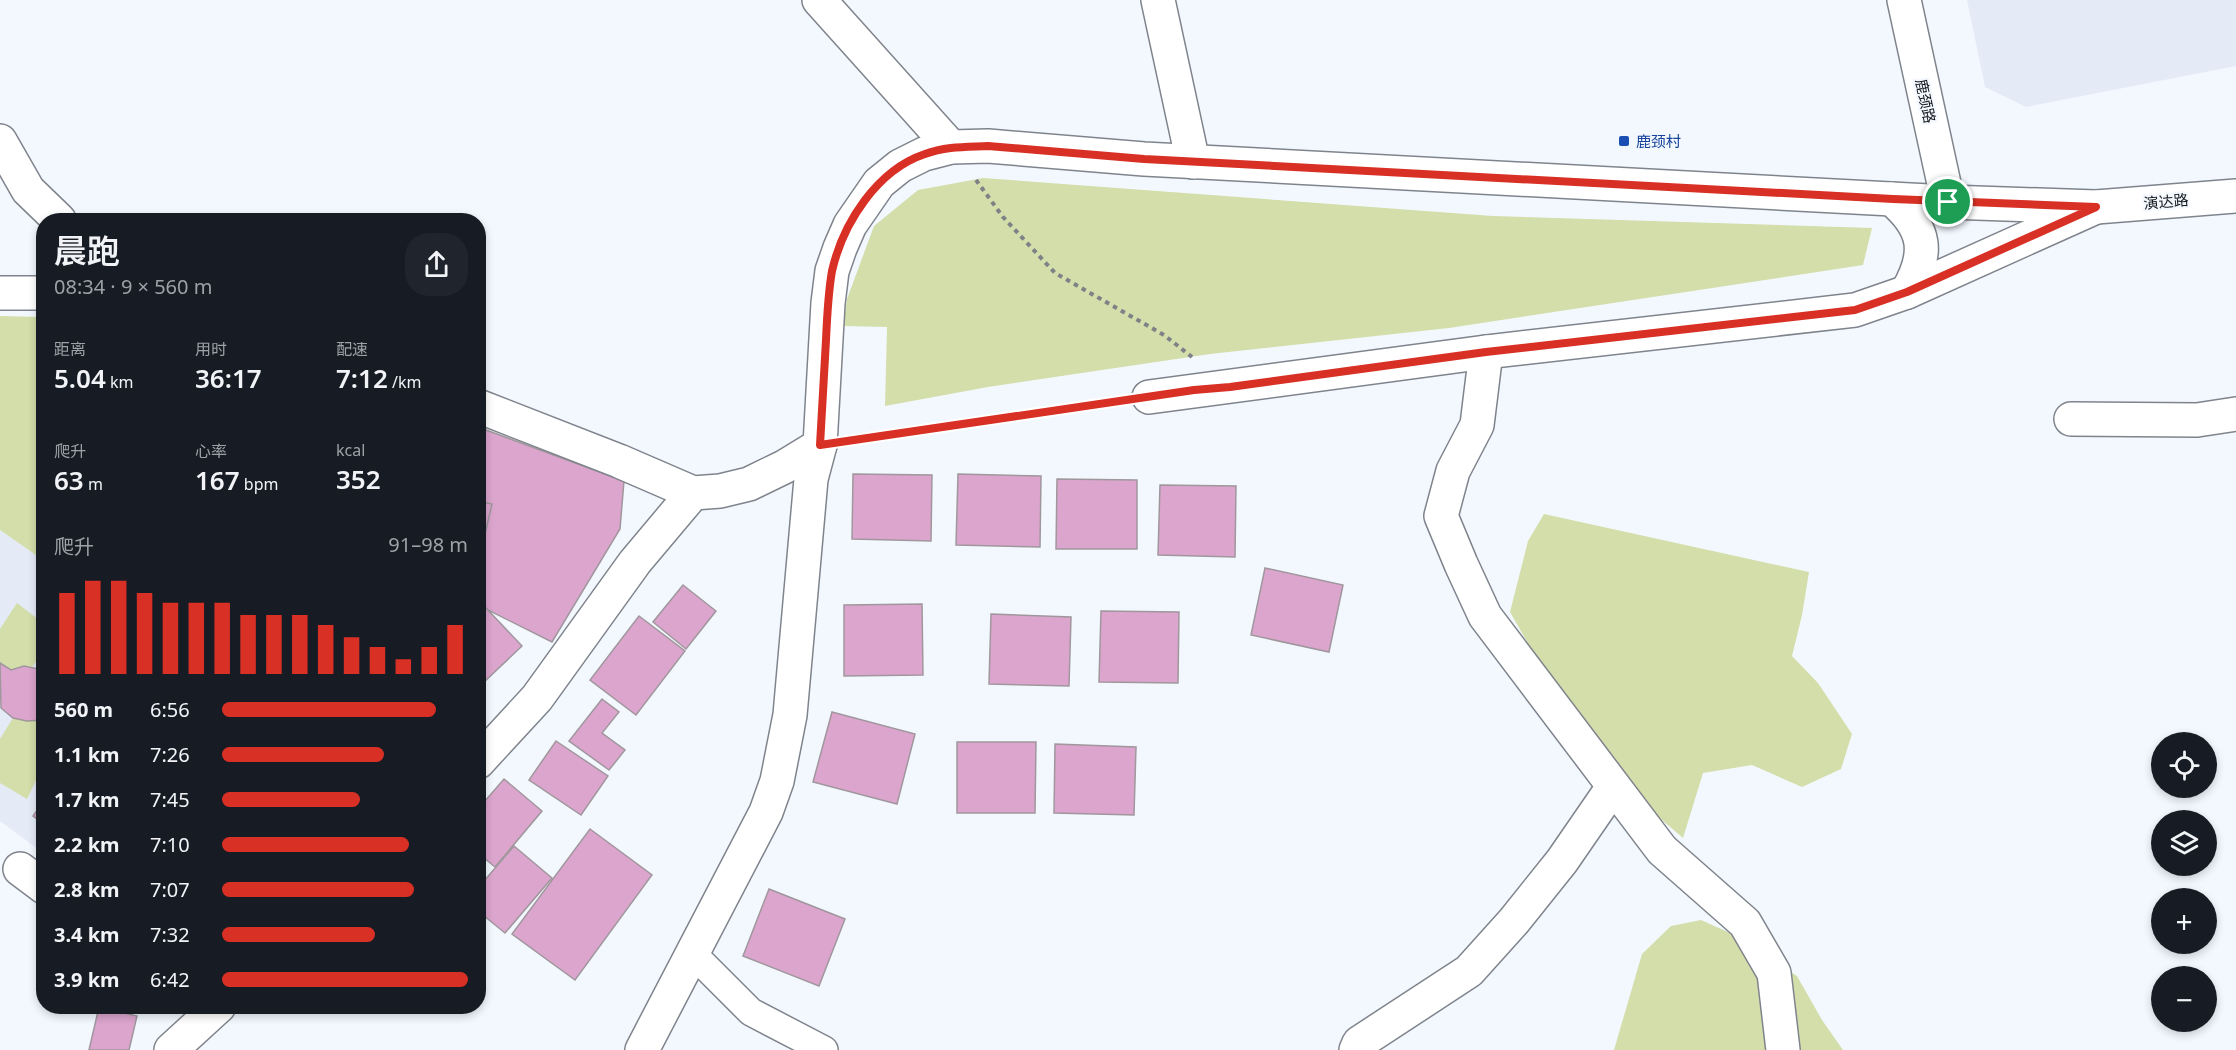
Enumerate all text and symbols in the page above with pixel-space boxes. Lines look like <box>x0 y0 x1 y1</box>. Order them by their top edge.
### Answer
street label: 鹿颈路 <box>1912 77 1940 125</box>
place label: 鹿颈村 <box>1636 131 1681 151</box>
marker: 鹿颈村 <box>1617 134 1631 148</box>
pin <box>1922 176 1973 227</box>
icon: arrive <box>1931 185 1964 218</box>
street label: 演达路 <box>2143 189 2189 213</box>
text: 晨跑 <box>54 228 120 273</box>
button: share <box>405 233 468 296</box>
text: 08:34 · 9 × 560 m <box>54 273 212 300</box>
text: 距离 <box>54 338 86 360</box>
text: 用时 <box>195 338 227 360</box>
text: 配速 <box>336 338 368 360</box>
text: 5.04 <box>54 360 106 396</box>
text: 36:17 <box>195 360 262 396</box>
text: 7:12 <box>336 360 388 396</box>
text: km <box>106 371 133 393</box>
text: /km <box>388 371 421 393</box>
text: kcal <box>336 439 365 461</box>
text: 爬升 <box>54 440 86 462</box>
text: 心率 <box>195 440 227 462</box>
text: 352 <box>336 461 381 497</box>
text: 63 <box>54 462 84 498</box>
text: 167 <box>195 462 240 498</box>
text: m <box>84 473 103 495</box>
text: bpm <box>240 473 278 495</box>
text: 91–98 m <box>388 531 468 558</box>
text: 爬升 <box>54 533 94 560</box>
text: 560 m <box>54 696 113 723</box>
text: 6:56 <box>150 696 190 723</box>
map controls <box>2151 732 2217 1032</box>
button: locate <box>2151 732 2217 798</box>
text: 1.1 km <box>54 741 120 768</box>
text: 7:26 <box>150 741 190 768</box>
text: 1.7 km <box>54 786 120 813</box>
text: 7:45 <box>150 786 190 813</box>
button: layers <box>2151 810 2217 876</box>
text: 2.2 km <box>54 831 120 858</box>
text: 7:10 <box>150 831 190 858</box>
text: 2.8 km <box>54 876 120 903</box>
text: 7:07 <box>150 876 190 903</box>
button: + <box>2151 888 2217 954</box>
text: 3.4 km <box>54 921 120 948</box>
text: 7:32 <box>150 921 190 948</box>
text: 3.9 km <box>54 966 120 993</box>
text: 6:42 <box>150 966 190 993</box>
button: − <box>2151 966 2217 1032</box>

